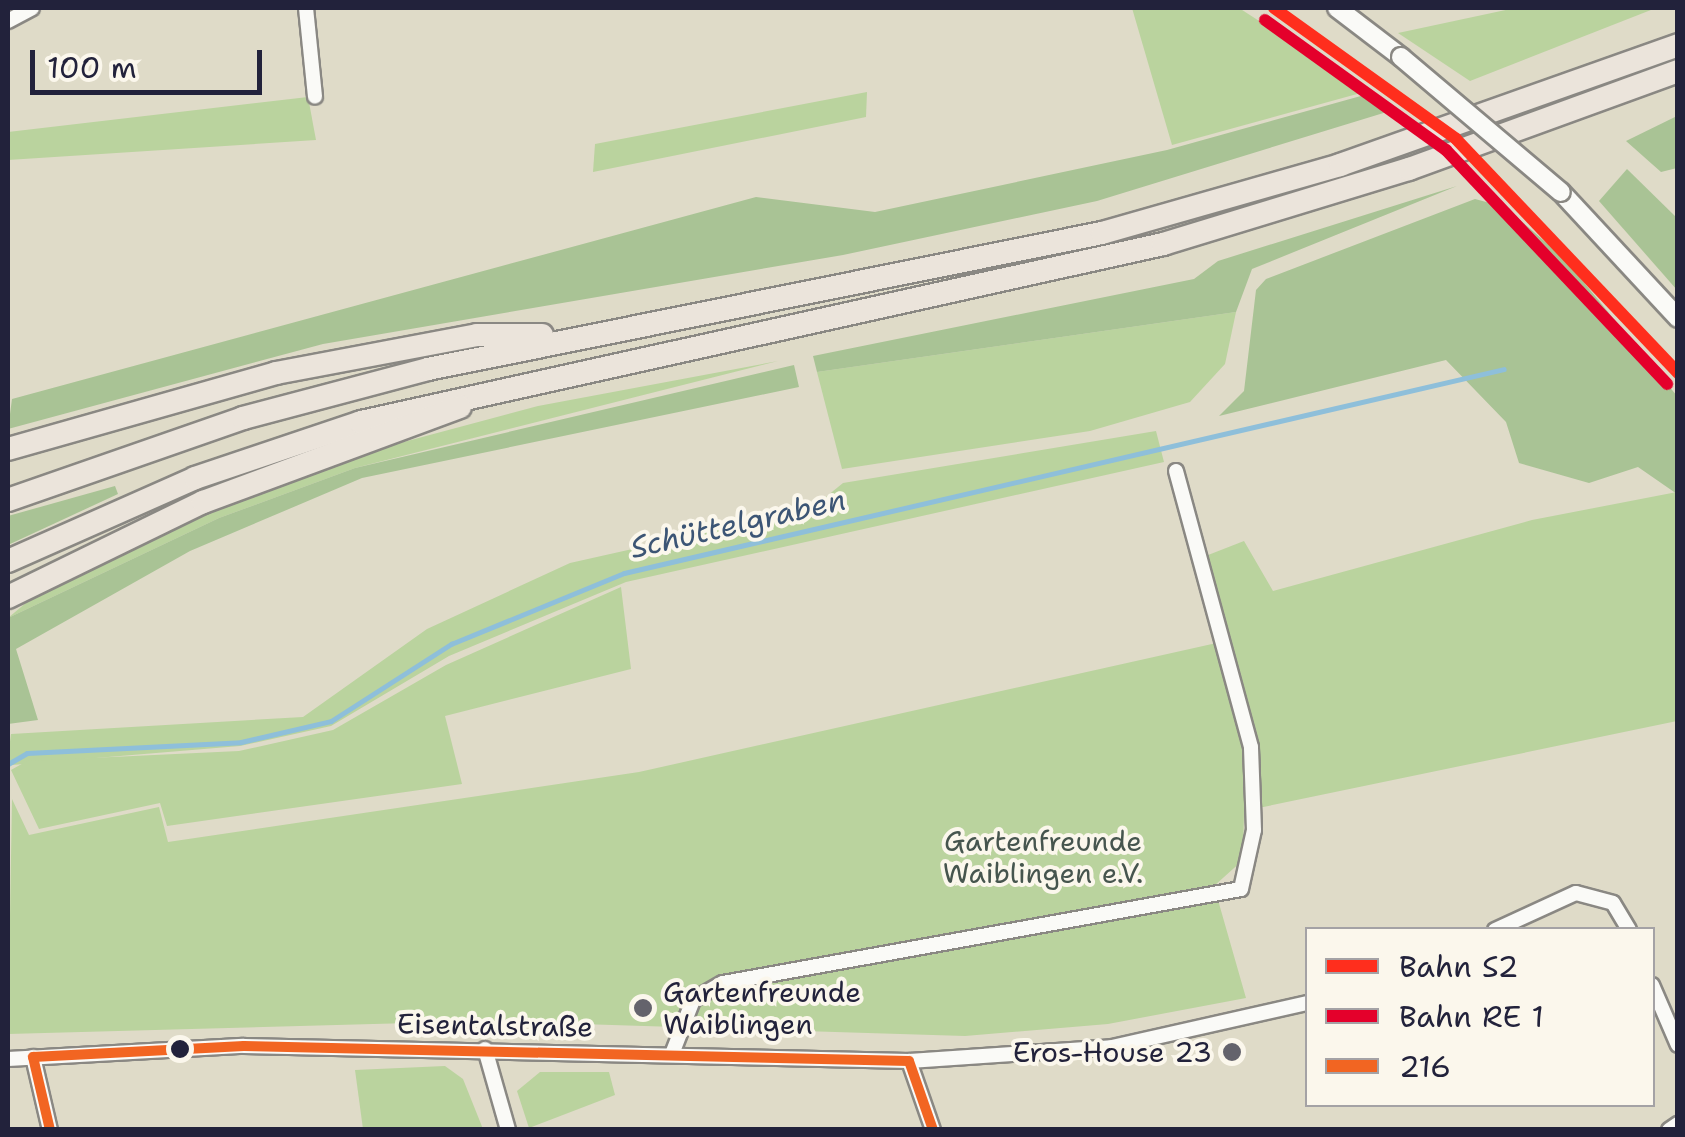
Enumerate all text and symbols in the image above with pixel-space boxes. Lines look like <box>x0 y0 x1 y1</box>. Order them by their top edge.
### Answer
scale bar <box>35 30 268 92</box>
text: 100 m <box>47 47 137 88</box>
water label: Schüttelgraben <box>627 482 849 566</box>
park label: Gartenfreunde Waiblingen e.V. <box>943 824 1143 890</box>
legend <box>1305 927 1655 1107</box>
text: Bahn S2 <box>1399 946 1519 987</box>
place label: Gartenfreunde Waiblingen <box>663 975 861 1041</box>
text: Bahn RE 1 <box>1399 996 1544 1037</box>
marker: Gartenfreunde Waiblingen <box>632 997 654 1019</box>
street label: Eisentalstraße <box>397 1006 593 1044</box>
place label: Eros-House 23 <box>1013 1035 1212 1069</box>
unlabelled marker <box>170 1039 190 1059</box>
marker: Eros-House 23 <box>1221 1041 1243 1063</box>
text: 216 <box>1399 1046 1451 1087</box>

